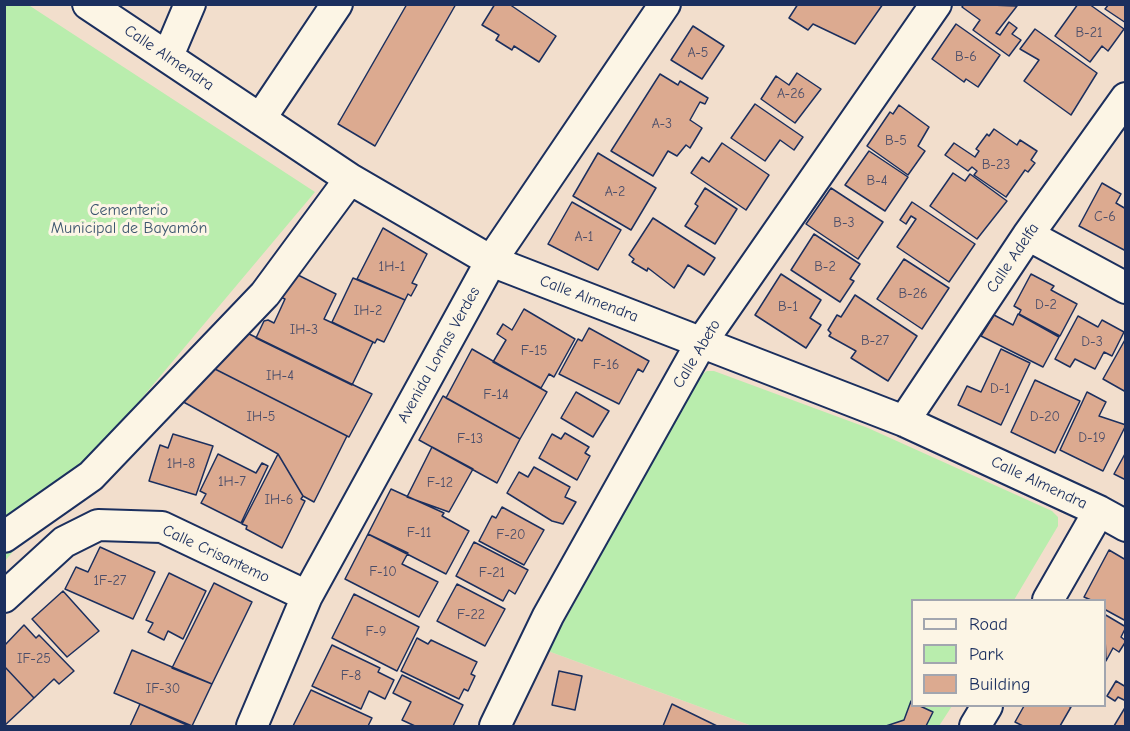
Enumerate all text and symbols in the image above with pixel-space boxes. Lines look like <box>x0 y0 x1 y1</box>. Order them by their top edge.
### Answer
street label: Calle Almendra <box>120 21 218 95</box>
house number: B-21 <box>1075 25 1103 41</box>
house number: A-5 <box>688 45 708 61</box>
house number: B-6 <box>955 49 977 65</box>
house number: A-26 <box>777 86 805 102</box>
house number: A-3 <box>652 116 672 132</box>
house number: B-5 <box>885 133 907 149</box>
house number: B-23 <box>982 157 1010 173</box>
house number: B-4 <box>866 173 888 189</box>
house number: A-2 <box>605 184 625 200</box>
park label: Cementerio Municipal de Bayamón <box>51 200 207 238</box>
house number: C-6 <box>1094 209 1116 225</box>
house number: B-3 <box>833 215 855 231</box>
street label: Calle Adelfa <box>983 219 1043 297</box>
house number: A-1 <box>575 229 593 245</box>
house number: 1H-1 <box>379 259 405 275</box>
house number: B-2 <box>814 259 836 275</box>
street label: Calle Almendra <box>537 271 641 327</box>
street label: Avenida Lomas Verdes <box>394 284 484 426</box>
house number: B-26 <box>898 286 928 302</box>
house number: D-2 <box>1035 297 1057 313</box>
house number: B-1 <box>778 299 798 315</box>
house number: IH-2 <box>354 303 382 319</box>
street label: Calle Abeto <box>669 316 725 392</box>
house number: IH-3 <box>290 322 318 338</box>
house number: B-27 <box>861 333 889 349</box>
house number: D-3 <box>1081 334 1103 350</box>
house number: F-15 <box>521 343 547 359</box>
house number: F-16 <box>593 357 619 373</box>
house number: IH-4 <box>266 368 294 384</box>
house number: D-1 <box>990 381 1010 397</box>
house number: F-14 <box>483 387 509 403</box>
house number: IH-5 <box>247 409 275 425</box>
house number: D-20 <box>1030 409 1060 425</box>
house number: D-19 <box>1078 430 1106 446</box>
house number: F-13 <box>457 431 483 447</box>
street label: Calle Almendra <box>988 452 1090 514</box>
house number: 1H-8 <box>167 456 195 472</box>
house number: 1H-7 <box>218 474 246 490</box>
house number: F-12 <box>427 475 453 491</box>
house number: IH-6 <box>265 492 293 508</box>
street label: Calle Crisantemo <box>159 521 273 587</box>
house number: F-11 <box>407 525 431 541</box>
house number: F-20 <box>496 527 526 543</box>
house number: F-10 <box>369 564 397 580</box>
house number: F-21 <box>479 565 505 581</box>
house number: 1F-27 <box>94 573 126 589</box>
legend <box>911 599 1106 707</box>
house number: F-22 <box>457 607 485 623</box>
text: Road <box>969 614 1008 635</box>
house number: F-9 <box>366 624 386 640</box>
text: Park <box>969 644 1003 665</box>
house number: IF-25 <box>17 651 51 667</box>
house number: F-8 <box>341 668 361 684</box>
text: Building <box>969 674 1031 695</box>
house number: IF-30 <box>146 681 180 697</box>

